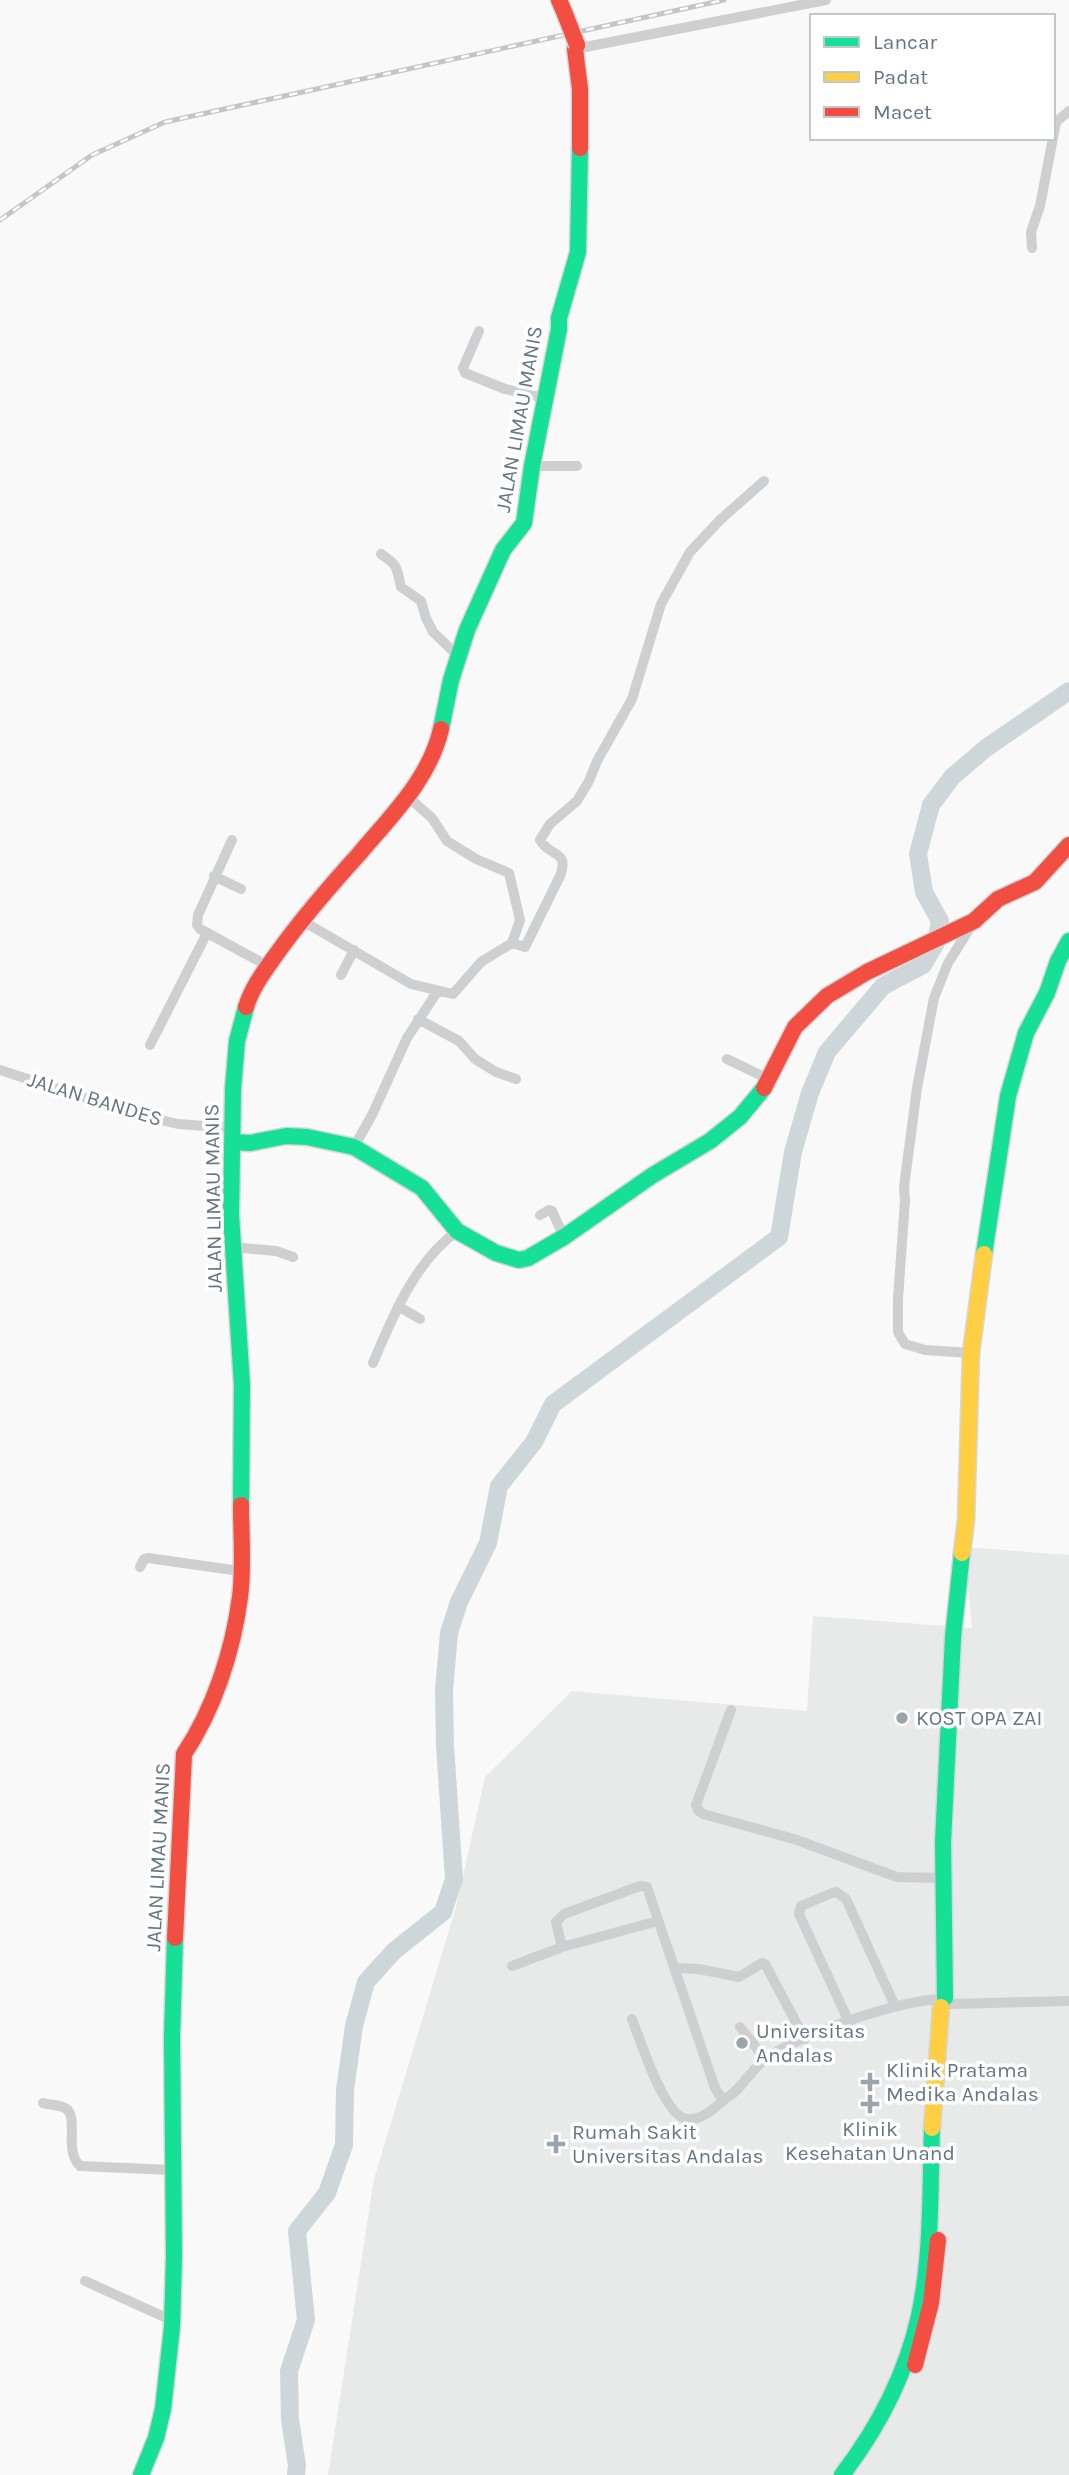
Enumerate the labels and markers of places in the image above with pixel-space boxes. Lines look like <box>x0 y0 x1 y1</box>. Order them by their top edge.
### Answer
place label: KOST OPA ZAI <box>916 1706 1042 1730</box>
marker: KOST OPA ZAI <box>894 1710 910 1726</box>
place label: Universitas Andalas <box>756 2019 865 2067</box>
marker: Universitas Andalas <box>734 2035 750 2051</box>
place label: Klinik Pratama Medika Andalas <box>886 2058 1039 2106</box>
marker: Klinik Pratama Medika Andalas <box>860 2072 880 2092</box>
marker: Klinik Kesehatan Unand <box>860 2094 880 2114</box>
place label: Klinik Kesehatan Unand <box>785 2117 955 2165</box>
place label: Rumah Sakit Universitas Andalas <box>572 2120 764 2168</box>
marker: Rumah Sakit Universitas Andalas <box>546 2134 566 2154</box>

